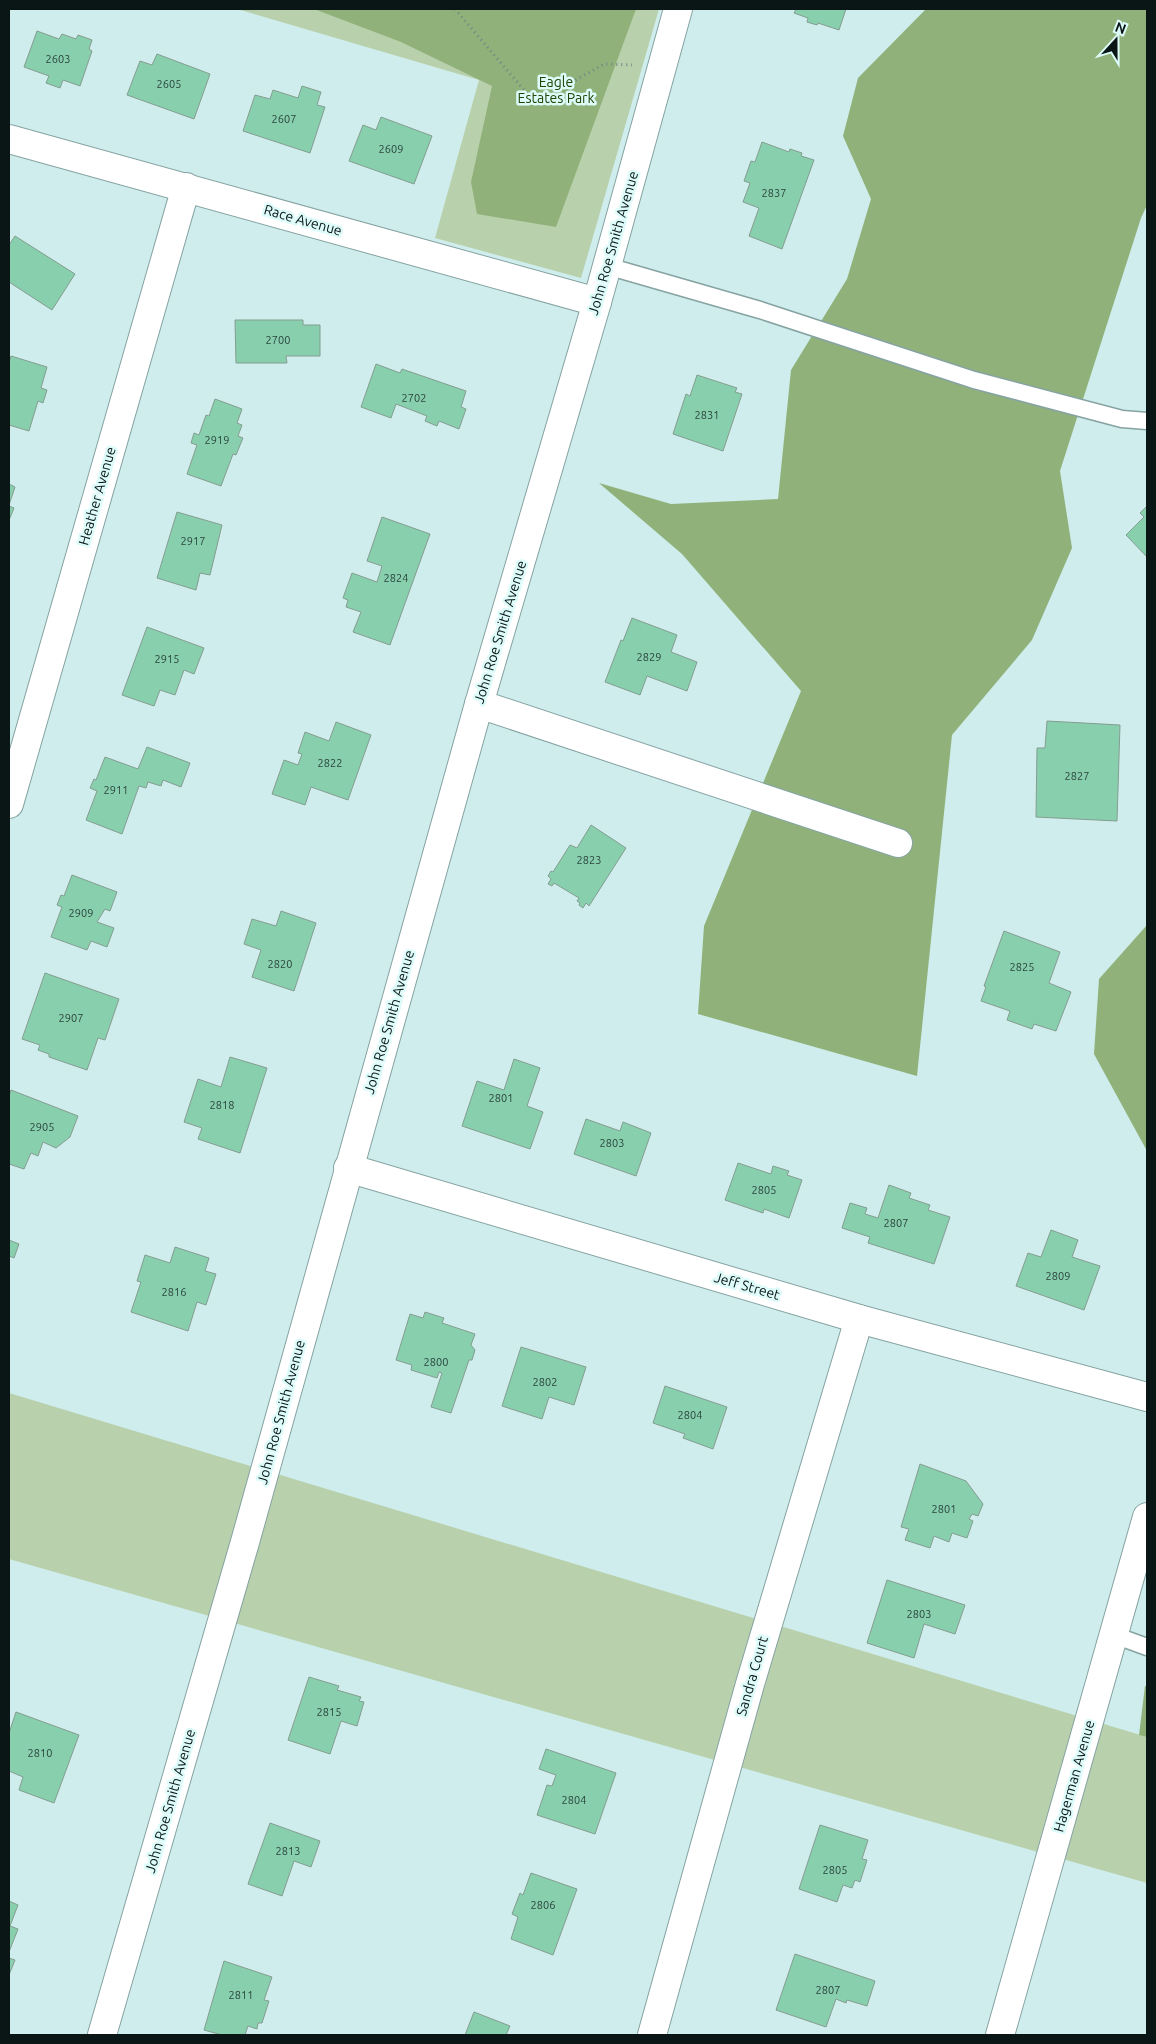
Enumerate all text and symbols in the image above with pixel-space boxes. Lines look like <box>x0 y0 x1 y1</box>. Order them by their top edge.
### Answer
north arrow <box>1091 15 1141 65</box>
text: N <box>1113 19 1128 37</box>
house number: 2603 <box>46 53 70 65</box>
park label: Eagle Estates Park <box>518 74 594 106</box>
house number: 2605 <box>157 78 181 90</box>
house number: 2607 <box>272 113 296 125</box>
house number: 2609 <box>379 143 403 155</box>
street label: John Roe Smith Avenue <box>585 169 641 317</box>
house number: 2837 <box>762 187 786 199</box>
street label: Race Avenue <box>262 201 344 239</box>
house number: 2700 <box>266 334 290 346</box>
house number: 2702 <box>402 392 426 404</box>
house number: 2831 <box>695 409 719 421</box>
house number: 2919 <box>205 434 229 446</box>
street label: Heather Avenue <box>75 445 119 547</box>
house number: 2917 <box>181 535 205 547</box>
street label: John Roe Smith Avenue <box>471 559 529 705</box>
house number: 2824 <box>384 572 408 584</box>
house number: 2829 <box>637 651 661 663</box>
house number: 2915 <box>155 653 179 665</box>
house number: 2822 <box>318 757 342 769</box>
house number: 2827 <box>1065 770 1089 782</box>
house number: 2911 <box>104 784 128 796</box>
house number: 2823 <box>577 854 601 866</box>
house number: 2909 <box>69 907 93 919</box>
street label: John Roe Smith Avenue <box>361 948 417 1096</box>
house number: 2820 <box>268 958 292 970</box>
house number: 2825 <box>1010 961 1034 973</box>
house number: 2907 <box>59 1012 83 1024</box>
house number: 2801 <box>489 1092 513 1104</box>
house number: 2818 <box>210 1099 234 1111</box>
house number: 2905 <box>30 1121 54 1133</box>
house number: 2803 <box>600 1137 624 1149</box>
house number: 2805 <box>752 1184 776 1196</box>
house number: 2807 <box>884 1217 908 1229</box>
street label: Jeff Street <box>712 1269 782 1303</box>
house number: 2809 <box>1046 1270 1070 1282</box>
house number: 2816 <box>162 1286 186 1298</box>
street label: John Roe Smith Avenue <box>254 1338 308 1486</box>
house number: 2800 <box>424 1356 448 1368</box>
house number: 2802 <box>533 1376 557 1388</box>
house number: 2804 <box>678 1409 702 1421</box>
house number: 2801 <box>932 1503 956 1515</box>
house number: 2803 <box>907 1608 931 1620</box>
street label: Sandra Court <box>733 1634 771 1718</box>
house number: 2815 <box>317 1706 341 1718</box>
street label: Hagerman Avenue <box>1050 1718 1098 1834</box>
street label: John Roe Smith Avenue <box>142 1727 198 1875</box>
house number: 2810 <box>28 1747 52 1759</box>
house number: 2804 <box>562 1794 586 1806</box>
house number: 2813 <box>276 1845 300 1857</box>
house number: 2805 <box>823 1864 847 1876</box>
house number: 2806 <box>531 1899 555 1911</box>
house number: 2807 <box>816 1984 840 1996</box>
house number: 2811 <box>229 1989 253 2001</box>

